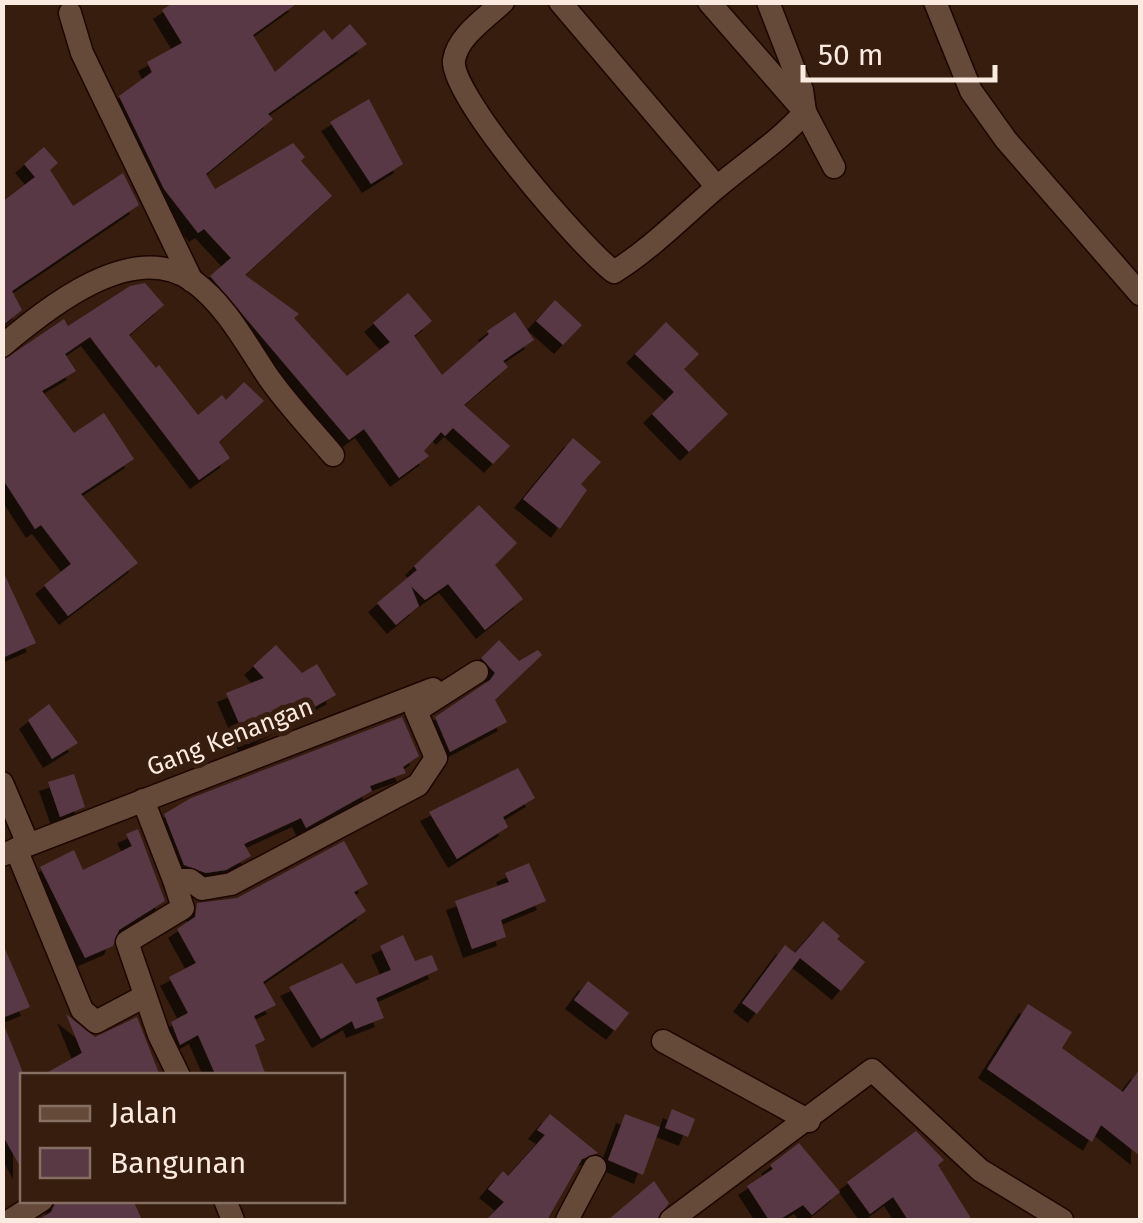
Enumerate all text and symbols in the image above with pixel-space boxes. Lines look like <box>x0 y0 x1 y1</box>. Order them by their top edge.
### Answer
scale bar <box>803 20 996 82</box>
text: 50 m <box>818 37 883 73</box>
street label: Gang Kenangan <box>143 692 317 782</box>
legend <box>20 1073 345 1203</box>
text: Jalan <box>110 1095 178 1131</box>
text: Bangunan <box>110 1145 246 1181</box>

